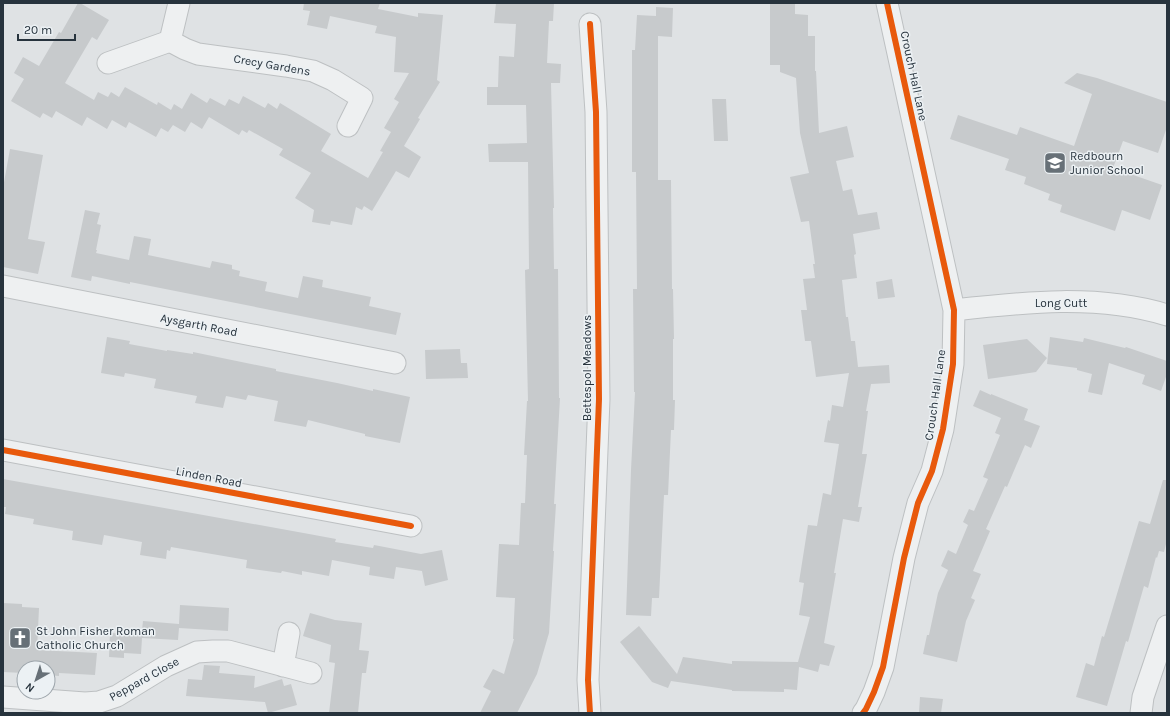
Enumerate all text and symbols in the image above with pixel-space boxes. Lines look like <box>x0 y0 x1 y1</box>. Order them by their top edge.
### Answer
scale bar <box>18 16 75 42</box>
text: 20 m <box>24 23 52 37</box>
street label: Crouch Hall Lane <box>898 30 930 122</box>
street label: Crecy Gardens <box>232 51 312 79</box>
place label: Redbourn Junior School <box>1070 149 1144 177</box>
school or university icon: Redbourn Junior School <box>1042 150 1068 176</box>
street label: Long Cutt <box>1035 296 1088 310</box>
street label: Aysgarth Road <box>159 311 239 339</box>
street label: Bettespol Meadows <box>580 315 594 421</box>
street label: Crouch Hall Lane <box>922 349 948 441</box>
street label: Linden Road <box>175 464 243 490</box>
place label: St John Fisher Roman Catholic Church <box>36 624 155 652</box>
church icon: St John Fisher Roman Catholic Church <box>7 625 33 651</box>
street label: Peppard Close <box>107 654 181 704</box>
north arrow <box>16 660 56 700</box>
text: N <box>23 680 37 695</box>

